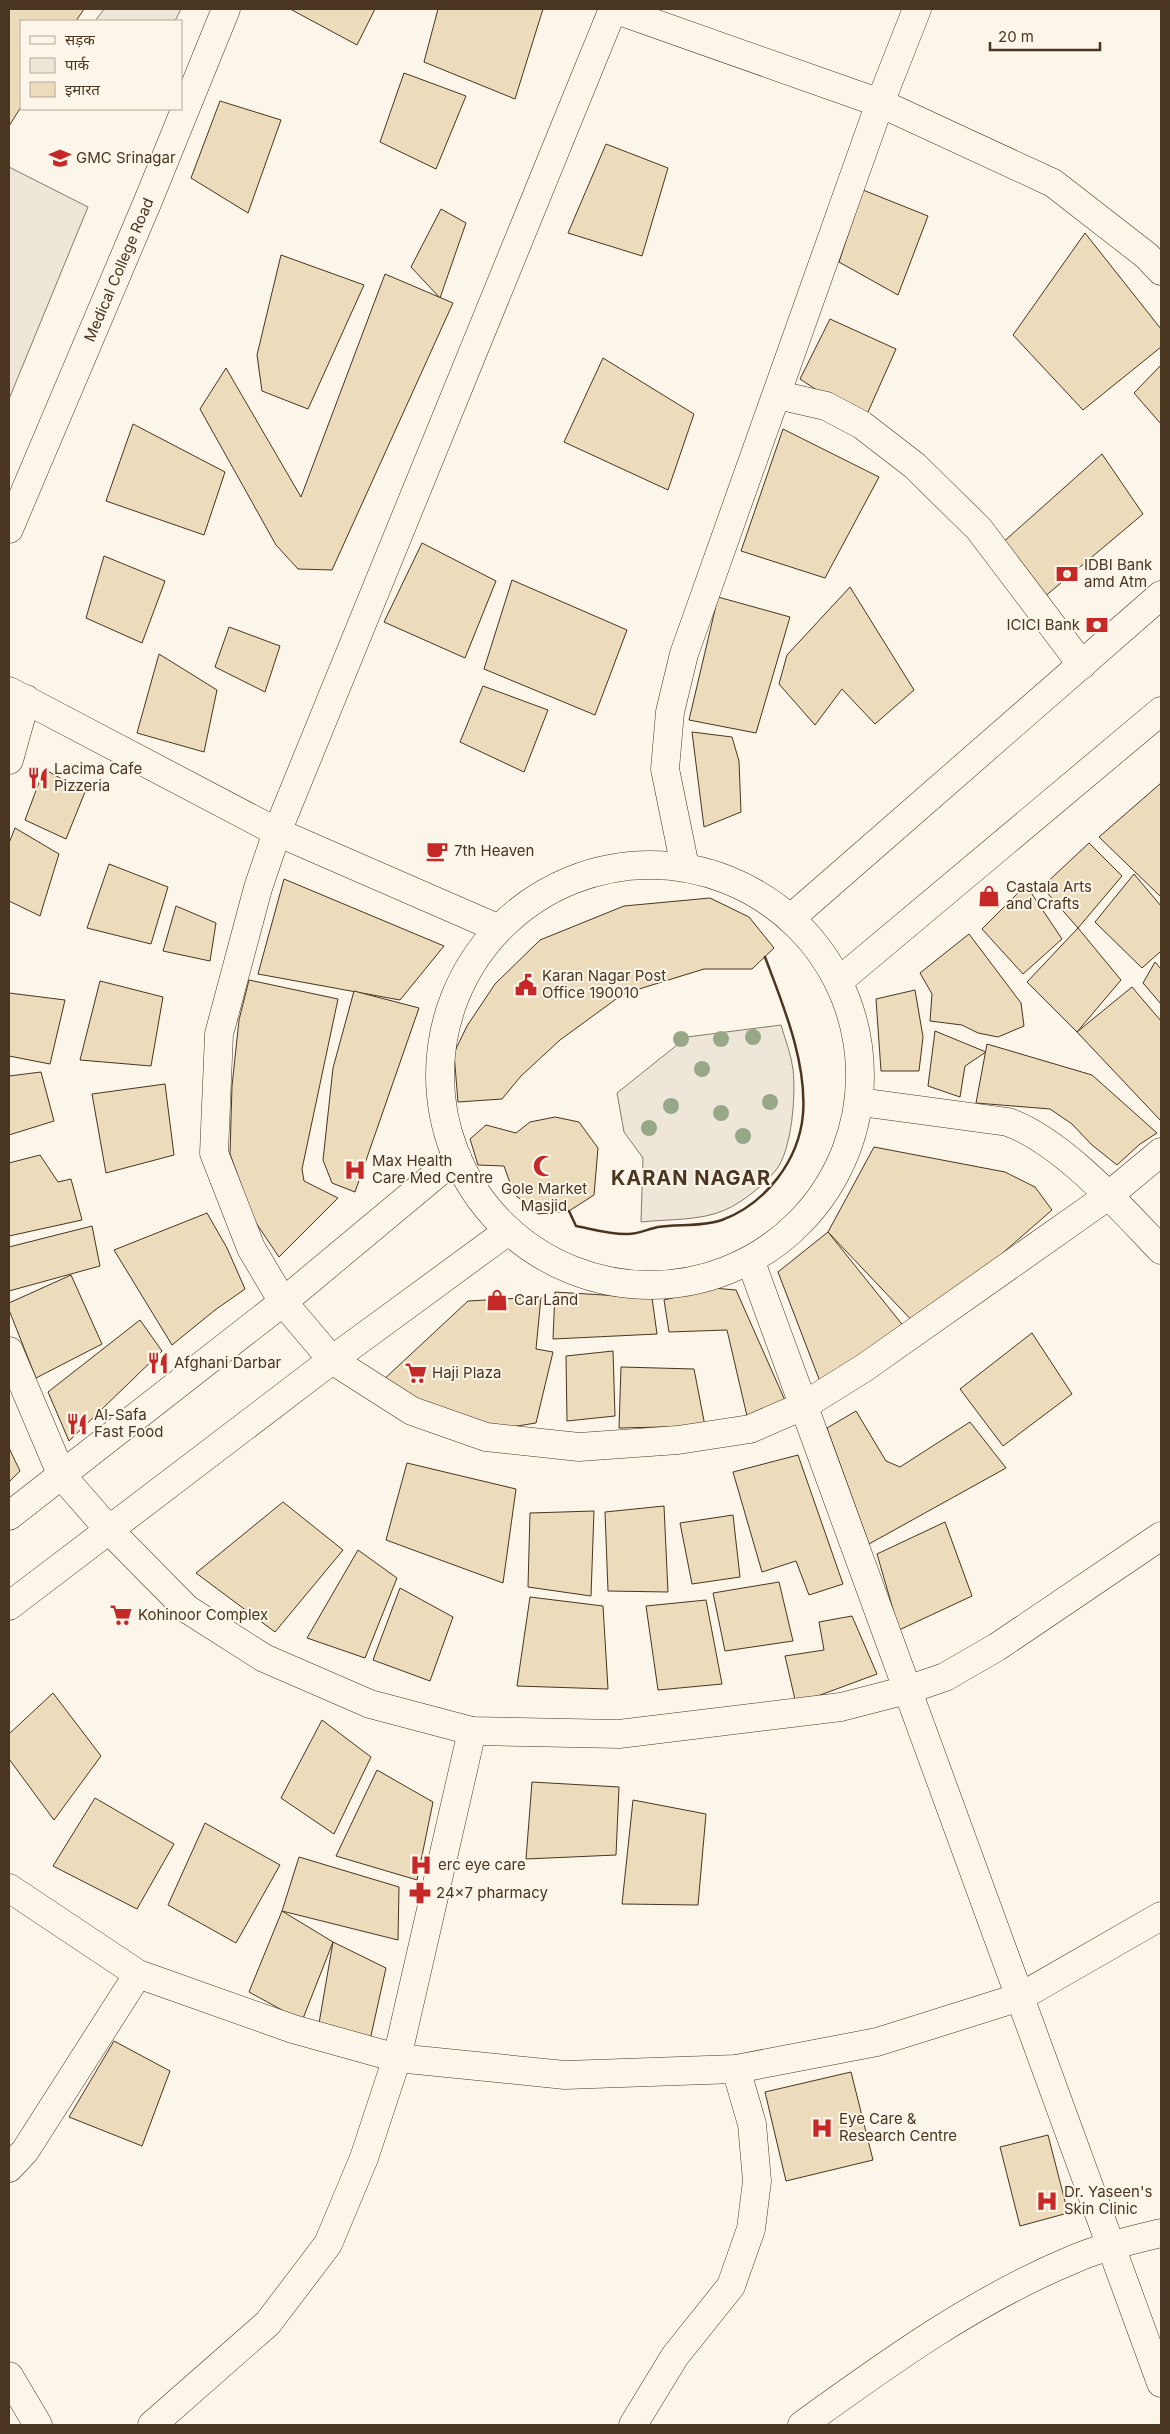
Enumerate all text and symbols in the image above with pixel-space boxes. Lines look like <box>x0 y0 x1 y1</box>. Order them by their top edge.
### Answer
legend <box>20 20 182 110</box>
scale bar <box>990 20 1100 52</box>
text: 20 m <box>998 27 1034 46</box>
text: सड़क <box>65 30 95 49</box>
text: पार्क <box>65 55 89 74</box>
text: इमारत <box>65 80 100 99</box>
school or university icon: GMC Srinagar <box>47 145 73 171</box>
place label: GMC Srinagar <box>76 148 176 167</box>
street label: Medical College Road <box>80 195 157 345</box>
place label: IDBI Bank amd Atm <box>1084 555 1153 591</box>
bank icon: IDBI Bank amd Atm <box>1054 561 1080 587</box>
bank icon: ICICI Bank <box>1084 612 1110 638</box>
place label: ICICI Bank <box>1006 615 1081 634</box>
place label: Lacima Cafe Pizzeria <box>54 759 142 795</box>
restaurant icon: Lacima Cafe Pizzeria <box>25 765 51 791</box>
cafe icon: 7th Heaven <box>424 838 450 864</box>
place label: 7th Heaven <box>454 841 534 860</box>
place label: Castala Arts and Crafts <box>1006 877 1092 913</box>
shop icon: Castala Arts and Crafts <box>976 883 1002 909</box>
place label: Karan Nagar Post Office 190010 <box>542 966 666 1002</box>
public building icon: Karan Nagar Post Office 190010 <box>513 972 539 998</box>
place label: Max Health Care Med Centre <box>372 1151 493 1187</box>
mosque icon: Gole Market Masjid <box>531 1153 557 1179</box>
hospital icon: Max Health Care Med Centre <box>342 1157 368 1183</box>
district label: KARAN NAGAR <box>611 1166 771 1190</box>
place label: Gole Market Masjid <box>501 1179 587 1215</box>
shop icon: Car Land <box>484 1287 510 1313</box>
place label: Car Land <box>514 1290 578 1309</box>
restaurant icon: Afghani Darbar <box>145 1350 171 1376</box>
place label: Afghani Darbar <box>174 1353 282 1372</box>
supermarket icon: Haji Plaza <box>403 1360 429 1386</box>
place label: Haji Plaza <box>432 1363 501 1382</box>
place label: Al-Safa Fast Food <box>94 1405 163 1441</box>
restaurant icon: Al-Safa Fast Food <box>64 1411 90 1437</box>
supermarket icon: Kohinoor Complex <box>108 1602 134 1628</box>
place label: Kohinoor Complex <box>138 1605 268 1624</box>
hospital icon: erc eye care <box>408 1852 434 1878</box>
place label: erc eye care <box>438 1855 526 1874</box>
pharmacy icon: 24x7 pharmacy <box>407 1880 433 1906</box>
place label: 24x7 pharmacy <box>436 1883 548 1902</box>
place label: Eye Care & Research Centre <box>839 2109 957 2145</box>
hospital icon: Eye Care & Research Centre <box>809 2115 835 2141</box>
place label: Dr. Yaseen's Skin Clinic <box>1064 2182 1152 2218</box>
hospital icon: Dr. Yaseen's Skin Clinic <box>1034 2188 1060 2214</box>

